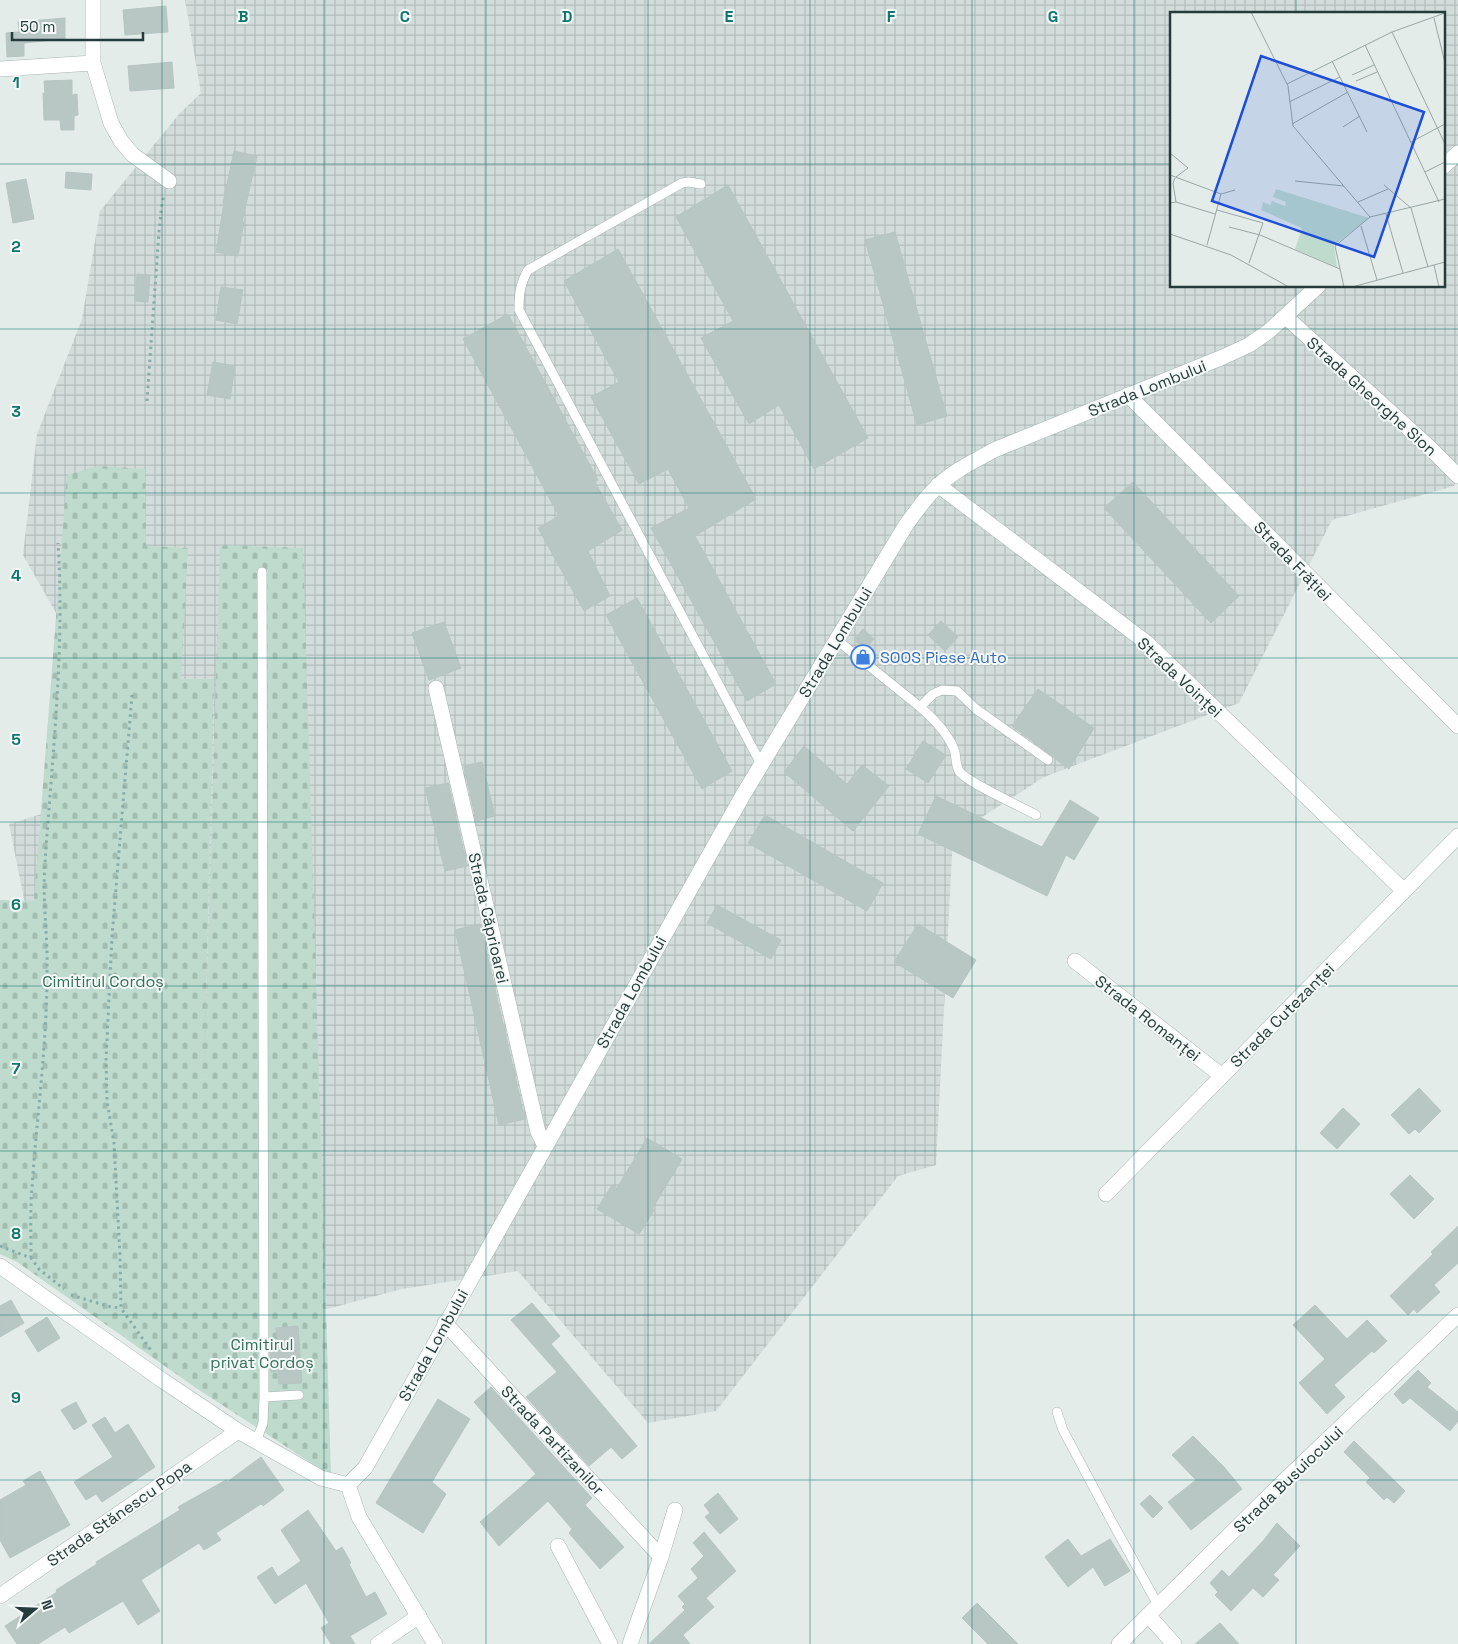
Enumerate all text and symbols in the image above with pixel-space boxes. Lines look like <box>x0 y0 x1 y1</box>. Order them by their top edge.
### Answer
text: B <box>238 6 248 27</box>
text: C <box>400 6 410 27</box>
text: D <box>562 6 572 27</box>
text: E <box>725 6 734 27</box>
text: F <box>887 6 896 27</box>
text: G <box>1048 6 1058 27</box>
scale bar <box>12 10 144 42</box>
inset map <box>1170 12 1446 288</box>
text: 50 m <box>20 17 55 36</box>
text: 1 <box>12 72 20 93</box>
text: 2 <box>11 236 21 257</box>
street label: Strada Gheorghe Sion <box>1302 332 1441 460</box>
street label: Strada Lombului <box>1085 355 1209 422</box>
text: 3 <box>11 401 21 422</box>
street label: Strada Frăției <box>1249 517 1336 606</box>
text: 4 <box>11 565 21 586</box>
street label: Strada Lombului <box>794 583 877 701</box>
street label: Strada Voinței <box>1133 633 1226 722</box>
shop icon: SOOS Piese Auto <box>850 644 876 670</box>
place label: SOOS Piese Auto <box>880 647 1007 668</box>
text: 5 <box>11 729 21 750</box>
street label: Strada Căprioarei <box>463 851 514 986</box>
text: 6 <box>11 894 21 915</box>
street label: Strada Lombului <box>592 932 671 1052</box>
street label: Strada Cutezanței <box>1226 959 1339 1072</box>
park label: Cimitirul Cordoș <box>42 971 164 992</box>
street label: Strada Romanței <box>1091 971 1205 1066</box>
text: 7 <box>12 1058 21 1079</box>
text: 8 <box>11 1223 21 1244</box>
street label: Strada Lombului <box>394 1285 473 1405</box>
park label: Cimitirul privat Cordoș <box>210 1334 314 1373</box>
street label: Strada Partizanilor <box>496 1381 609 1500</box>
text: 9 <box>11 1387 21 1408</box>
street label: Strada Busuiocului <box>1229 1421 1348 1537</box>
street label: Strada Stănescu Popa <box>43 1456 196 1571</box>
north arrow <box>10 1584 60 1634</box>
text: N <box>37 1597 57 1612</box>

